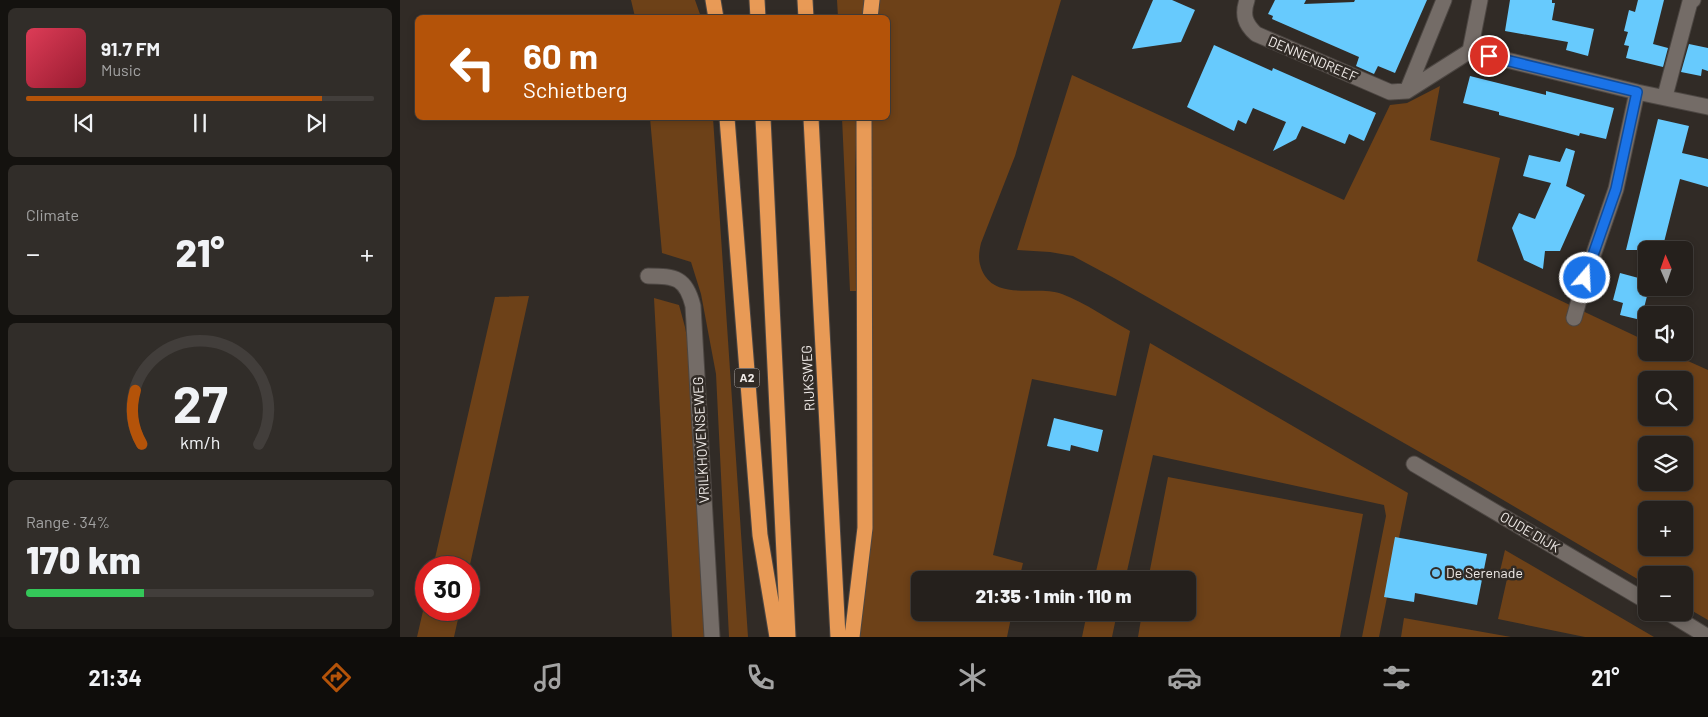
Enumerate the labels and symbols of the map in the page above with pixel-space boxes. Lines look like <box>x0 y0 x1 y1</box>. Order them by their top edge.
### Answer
street label: DENNENDREEF <box>1266 32 1361 85</box>
pin <box>1468 35 1510 77</box>
north arrow <box>1638 241 1692 296</box>
position arrow <box>1558 251 1610 303</box>
street label: RIJKSWEG <box>797 345 818 411</box>
road number: A2 <box>734 368 760 388</box>
street label: VRILKHOVENSEWEG <box>689 376 712 504</box>
street label: OUDE DIJK <box>1497 508 1564 556</box>
speed limit sign: 30 <box>415 556 480 621</box>
place label: De Serenade <box>1446 564 1523 581</box>
marker: De Serenade <box>1430 567 1442 579</box>

